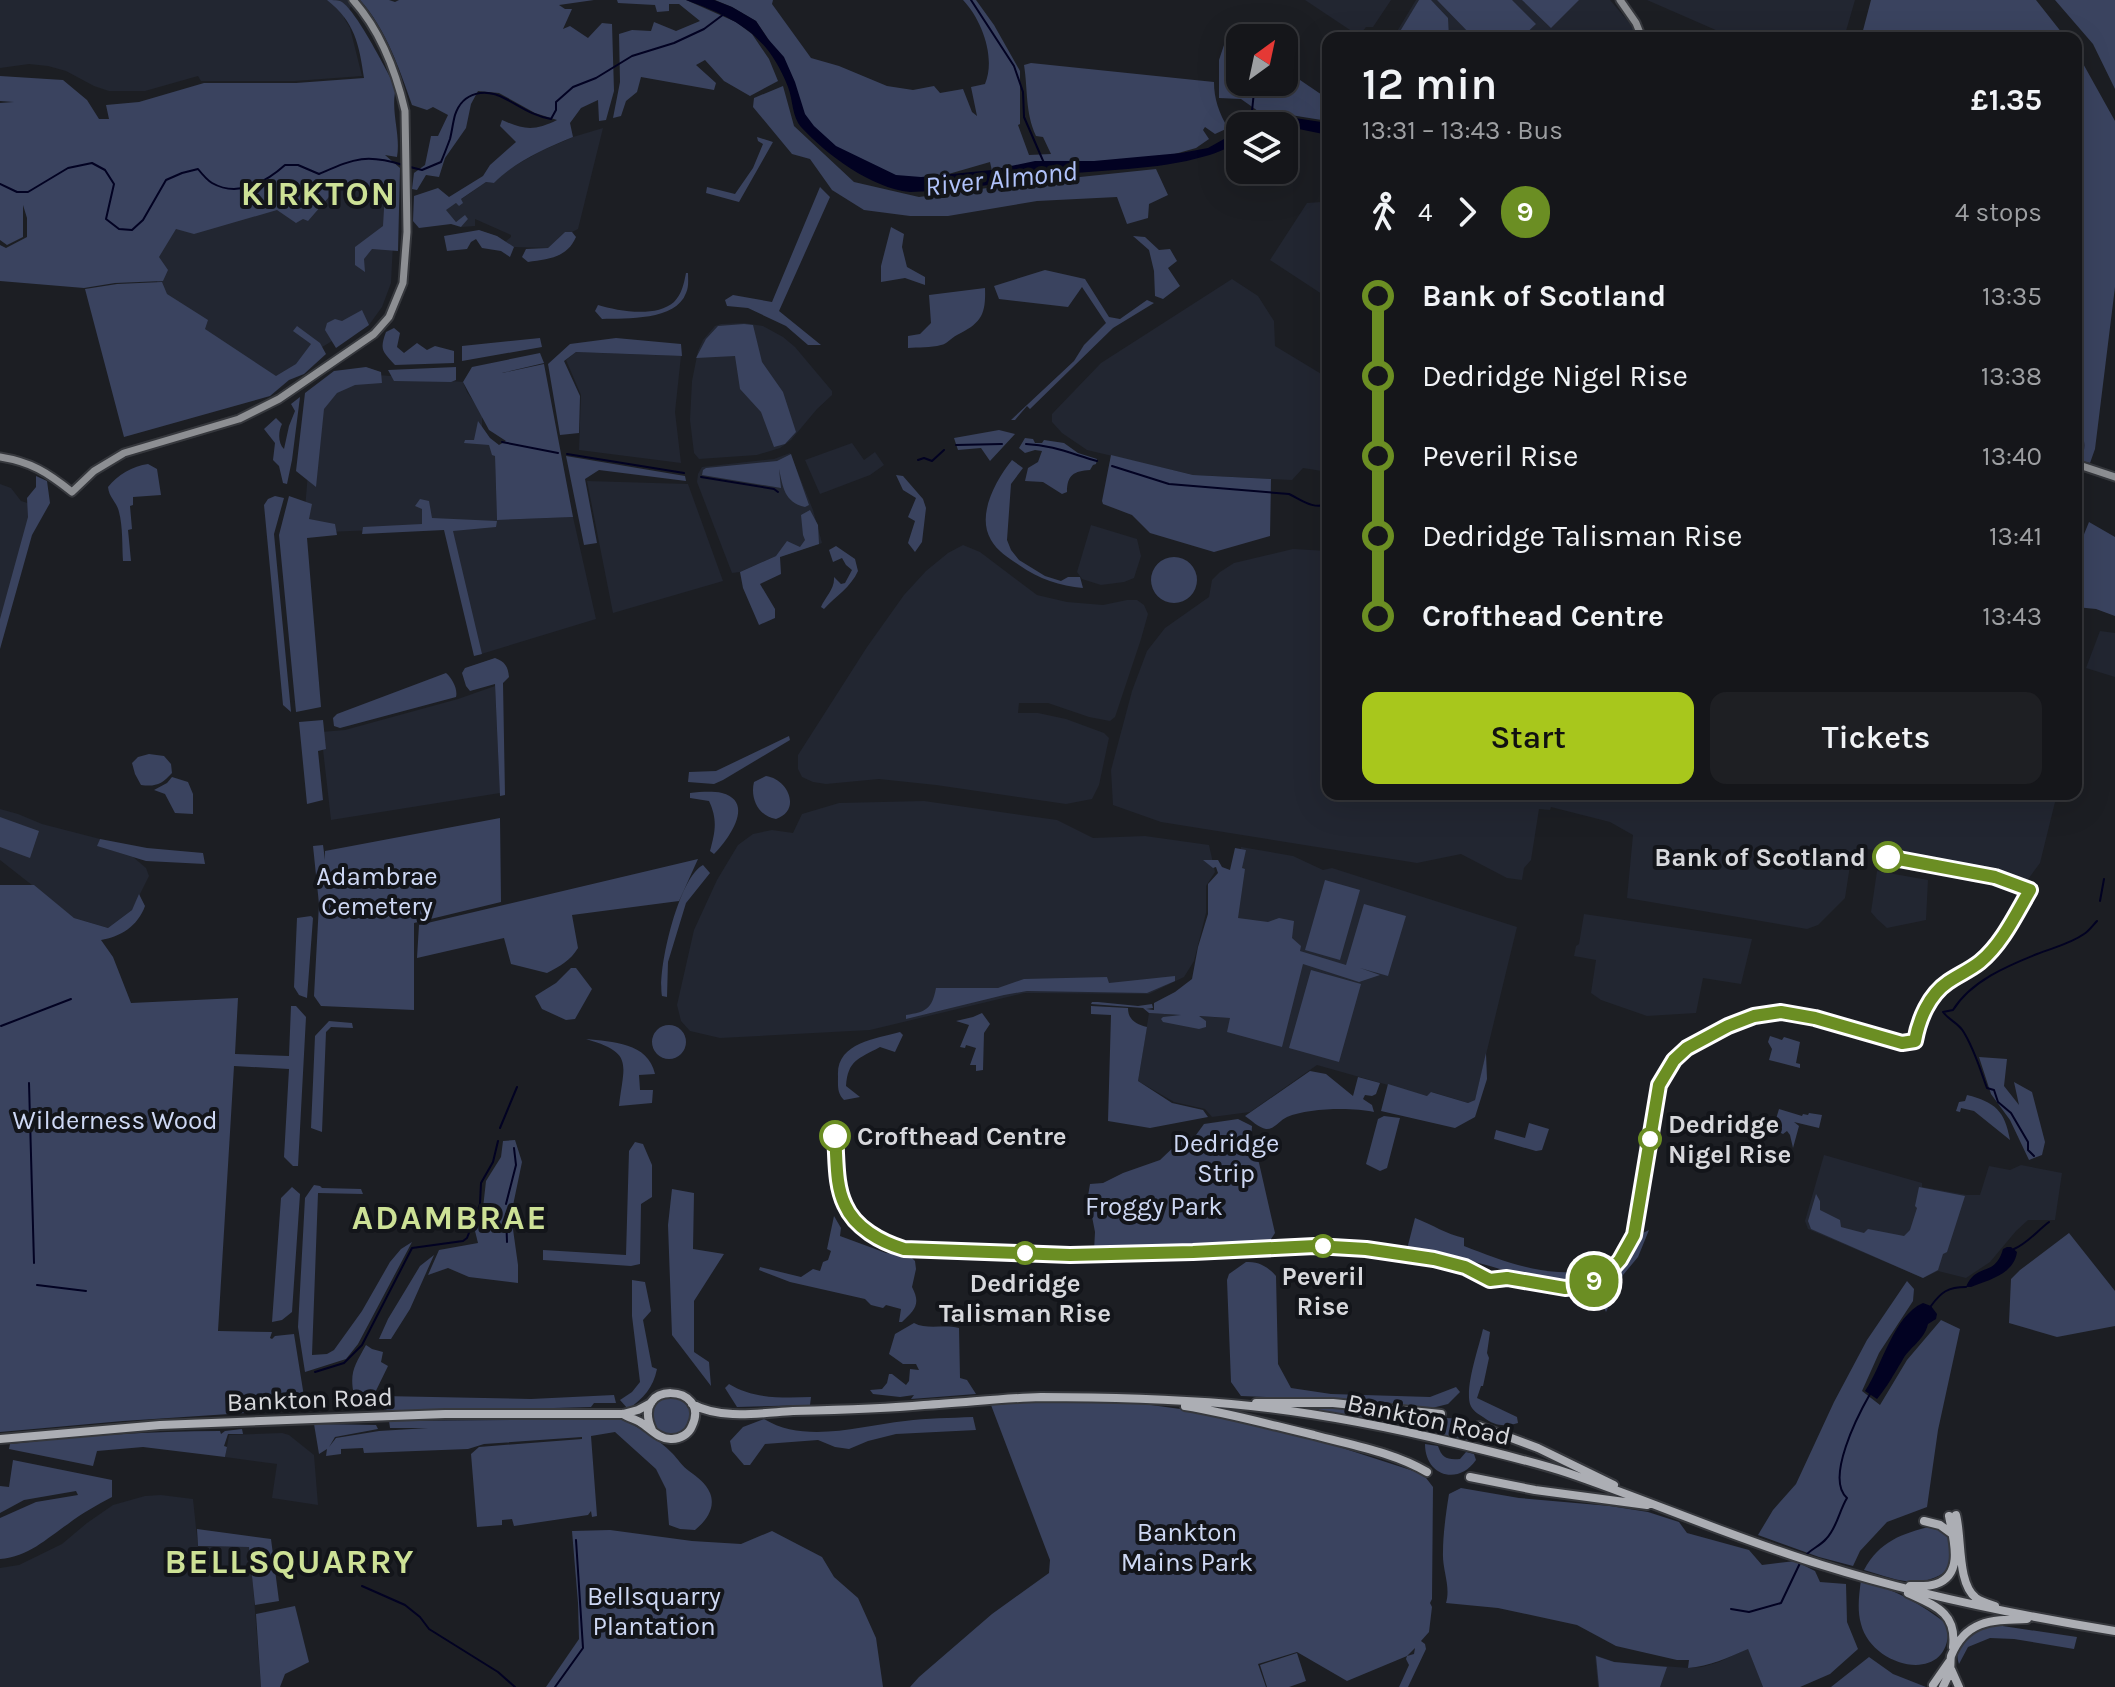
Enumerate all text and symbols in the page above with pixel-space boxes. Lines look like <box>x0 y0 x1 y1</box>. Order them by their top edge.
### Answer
north arrow <box>1226 24 1298 96</box>
map controls <box>1226 24 1298 184</box>
text: 12 min <box>1362 59 1497 110</box>
text: £1.35 <box>1971 82 2042 118</box>
button: layers <box>1226 112 1298 184</box>
text: 13:31 – 13:43 · Bus <box>1362 115 1563 146</box>
water label: River Almond <box>923 154 1079 203</box>
district label: KIRKTON <box>241 174 397 214</box>
icon: walk <box>1362 190 1406 234</box>
icon: forward <box>1445 190 1489 234</box>
text: 9 <box>1517 195 1534 228</box>
text: 4 <box>1418 197 1433 228</box>
text: 4 stops <box>1955 197 2042 228</box>
text: Bank of Scotland <box>1422 278 1666 314</box>
text: 13:35 <box>1982 281 2042 312</box>
text: Dedridge Nigel Rise <box>1422 358 1688 394</box>
text: 13:38 <box>1981 361 2042 392</box>
text: Peveril Rise <box>1422 438 1578 474</box>
text: 13:40 <box>1982 441 2042 472</box>
text: Dedridge Talisman Rise <box>1422 518 1742 554</box>
text: 13:41 <box>1989 521 2042 552</box>
text: Crofthead Centre <box>1422 598 1664 634</box>
text: 13:43 <box>1982 601 2042 632</box>
button: Start <box>1362 692 1694 784</box>
button: Tickets <box>1710 692 2042 784</box>
place label: Bank of Scotland <box>1654 842 1866 873</box>
marker: Bank of Scotland <box>1873 842 1903 872</box>
park label: Adambrae Cemetery <box>316 861 438 922</box>
park label: Wilderness Wood <box>12 1105 218 1136</box>
place label: Dedridge Nigel Rise <box>1668 1109 1791 1170</box>
marker: Crofthead Centre <box>820 1121 850 1151</box>
place label: Crofthead Centre <box>857 1121 1067 1152</box>
park label: Dedridge Strip <box>1173 1128 1279 1189</box>
marker: Dedridge Nigel Rise <box>1639 1128 1661 1150</box>
park label: Froggy Park <box>1085 1191 1223 1222</box>
district label: ADAMBRAE <box>352 1198 548 1238</box>
marker: Peveril Rise <box>1312 1235 1334 1257</box>
marker: Dedridge Talisman Rise <box>1014 1242 1036 1264</box>
line badge: 9 <box>1568 1255 1620 1307</box>
place label: Peveril Rise <box>1282 1261 1364 1322</box>
text: 9 <box>1585 1264 1603 1297</box>
place label: Dedridge Talisman Rise <box>939 1268 1111 1329</box>
street label: Bankton Road <box>226 1381 394 1418</box>
street label: Bankton Road <box>1344 1387 1514 1452</box>
park label: Bankton Mains Park <box>1121 1517 1253 1578</box>
district label: BELLSQUARRY <box>165 1542 416 1582</box>
park label: Bellsquarry Plantation <box>587 1581 721 1642</box>

